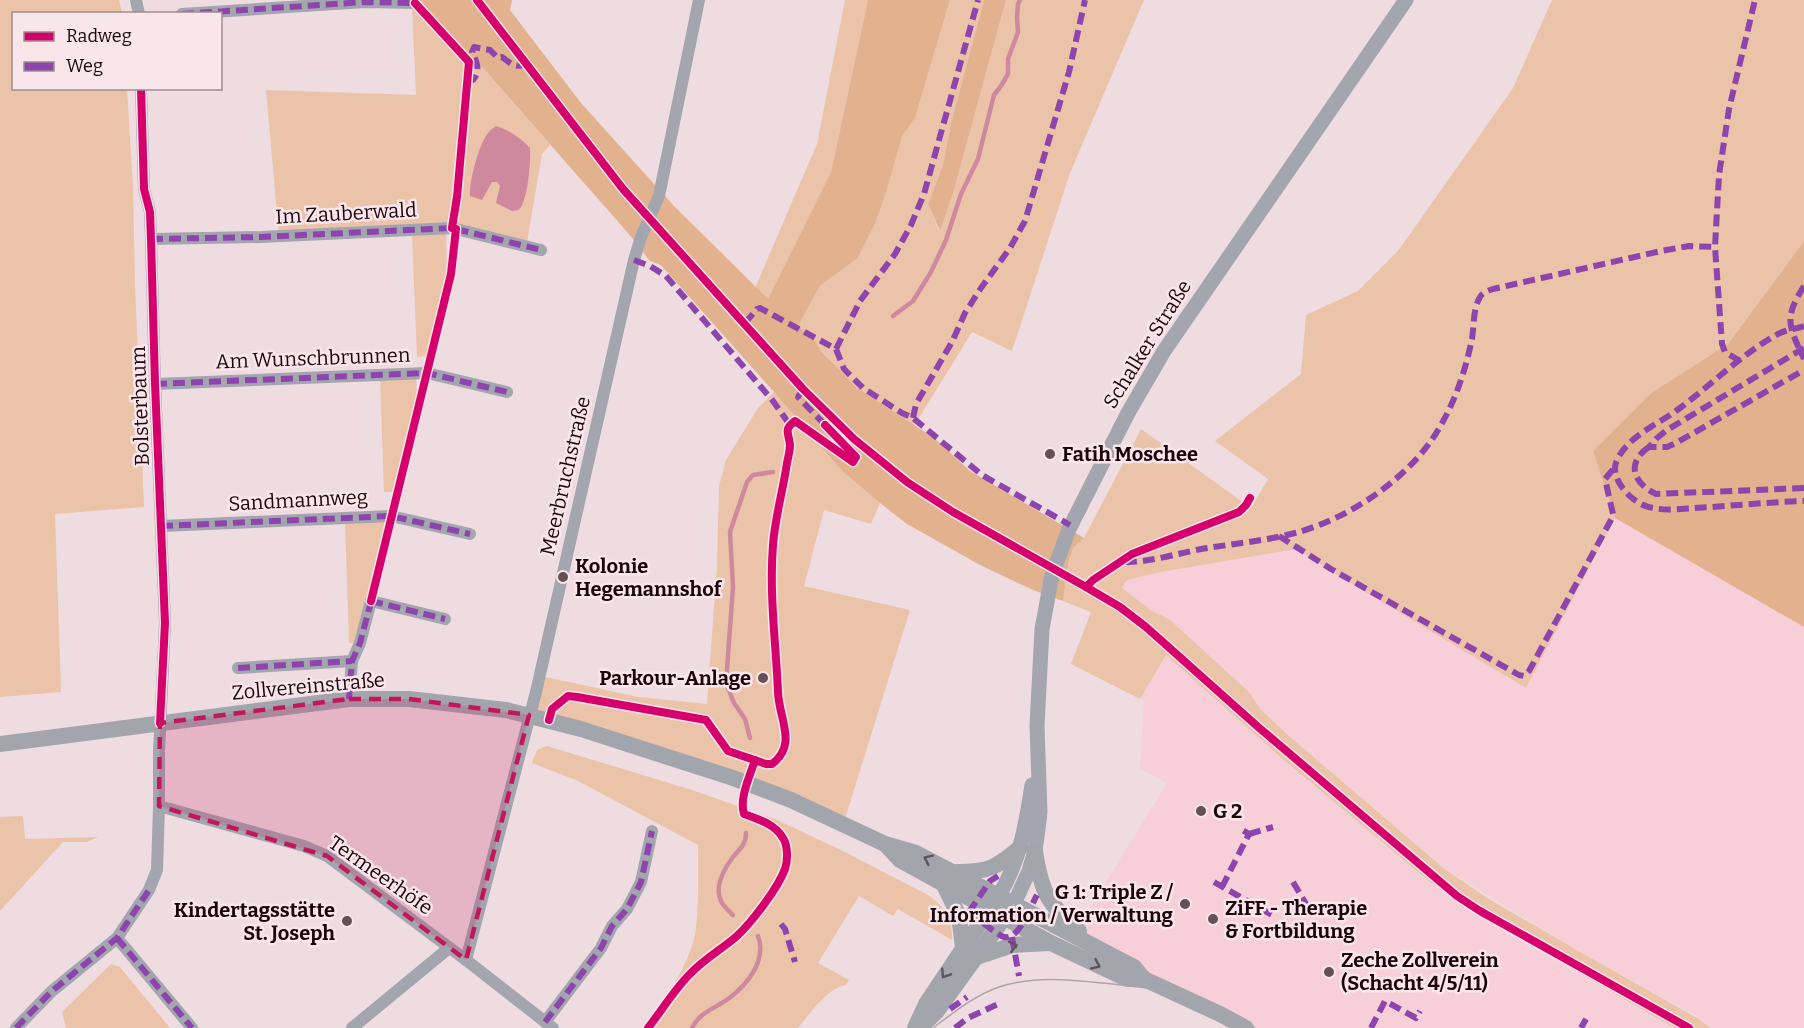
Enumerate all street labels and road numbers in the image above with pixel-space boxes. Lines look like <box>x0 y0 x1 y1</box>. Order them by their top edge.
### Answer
street label: Im Zauberwald <box>275 197 417 229</box>
street label: Schalker Straße <box>1098 275 1196 413</box>
street label: Am Wunschbrunnen <box>215 343 411 373</box>
street label: Bolsterbaum <box>126 346 154 466</box>
street label: Meerbruchstraße <box>535 394 595 558</box>
street label: Sandmannweg <box>228 484 368 516</box>
street label: Zollvereinstraße <box>230 667 386 705</box>
street label: Termeerhöfe <box>324 830 438 920</box>

